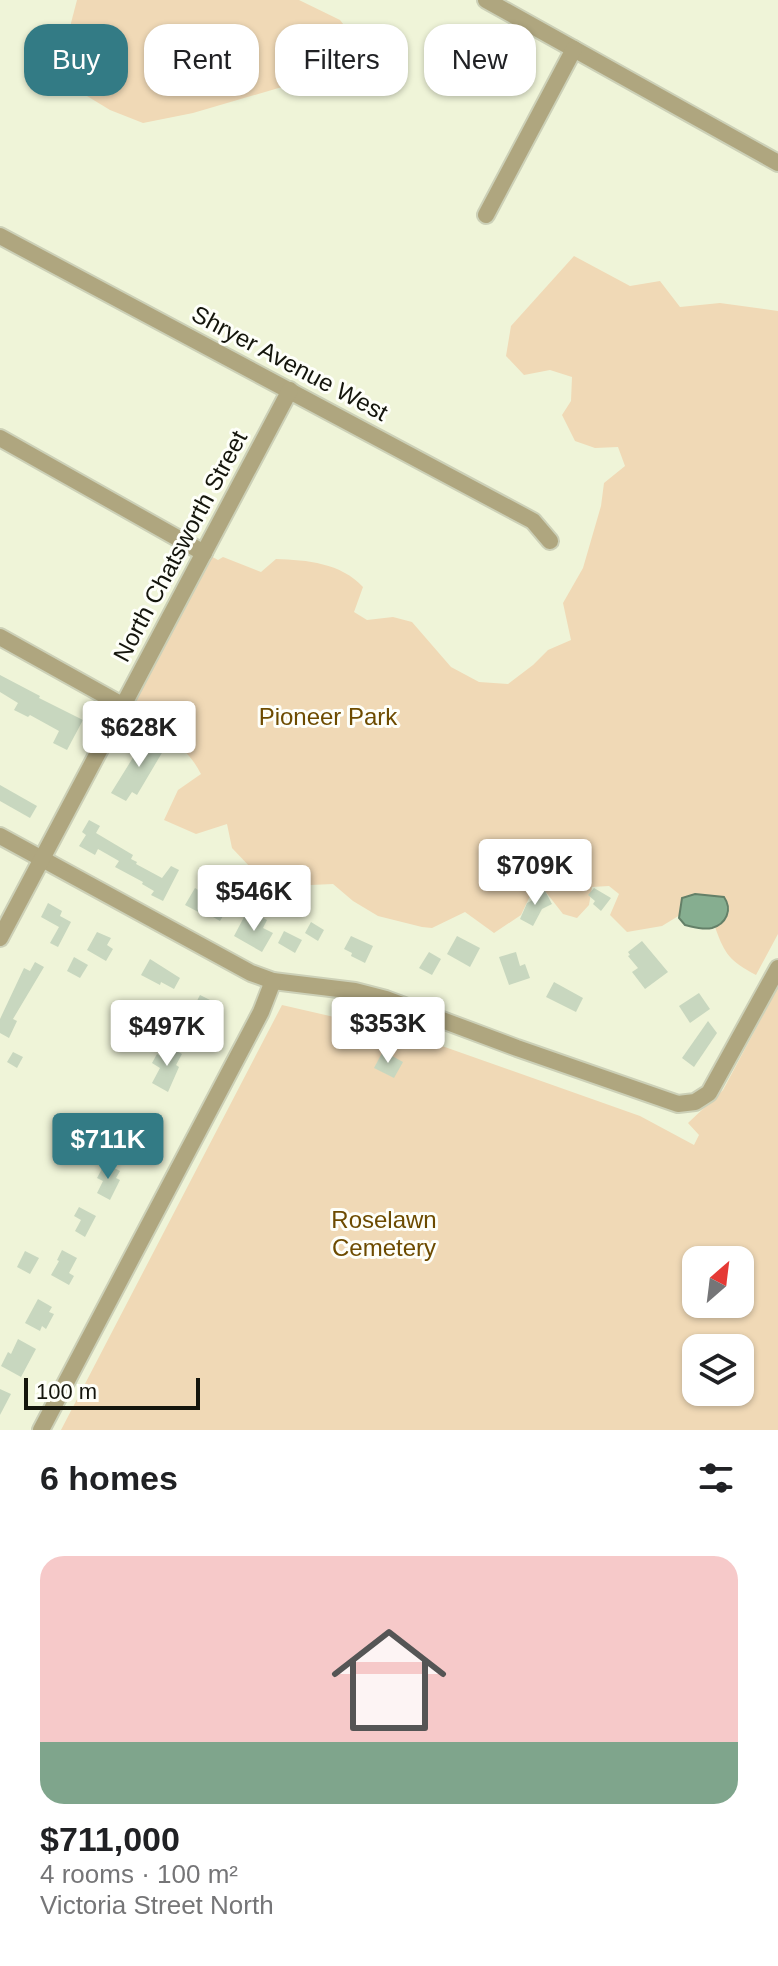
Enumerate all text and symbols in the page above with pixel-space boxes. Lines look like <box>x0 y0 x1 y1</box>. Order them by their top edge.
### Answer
chip: Buy <box>24 24 128 96</box>
chip: Rent <box>144 24 259 96</box>
chip: Filters <box>275 24 408 96</box>
chip: New <box>424 24 536 96</box>
street label: Shryer Avenue West <box>187 300 393 426</box>
street label: North Chatsworth Street <box>108 426 253 666</box>
pin: $628K <box>83 701 195 769</box>
park label: Pioneer Park <box>259 703 398 730</box>
text: $628K <box>101 712 177 742</box>
pin: $709K <box>479 839 591 907</box>
text: $709K <box>497 850 573 880</box>
pin: $546K <box>198 865 310 933</box>
text: $546K <box>216 876 292 906</box>
pin: $353K <box>332 997 444 1065</box>
pin: $497K <box>111 1000 223 1068</box>
text: $353K <box>350 1008 426 1038</box>
text: $497K <box>129 1011 205 1041</box>
pin: $711K <box>52 1113 164 1181</box>
text: $711K <box>70 1124 146 1154</box>
park label: Roselawn Cemetery <box>331 1206 437 1261</box>
north arrow <box>682 1246 754 1318</box>
map controls <box>682 1246 754 1406</box>
button: layers <box>682 1334 754 1406</box>
scale bar <box>24 1374 200 1410</box>
text: 100 m <box>36 1379 97 1404</box>
icon: filters <box>694 1456 738 1500</box>
text: 6 homes <box>40 1459 178 1497</box>
icon: home <box>317 1608 461 1752</box>
text: $711,000 <box>40 1820 180 1858</box>
text: 4 rooms · 100 m² <box>40 1859 238 1889</box>
text: Victoria Street North <box>40 1890 274 1920</box>

